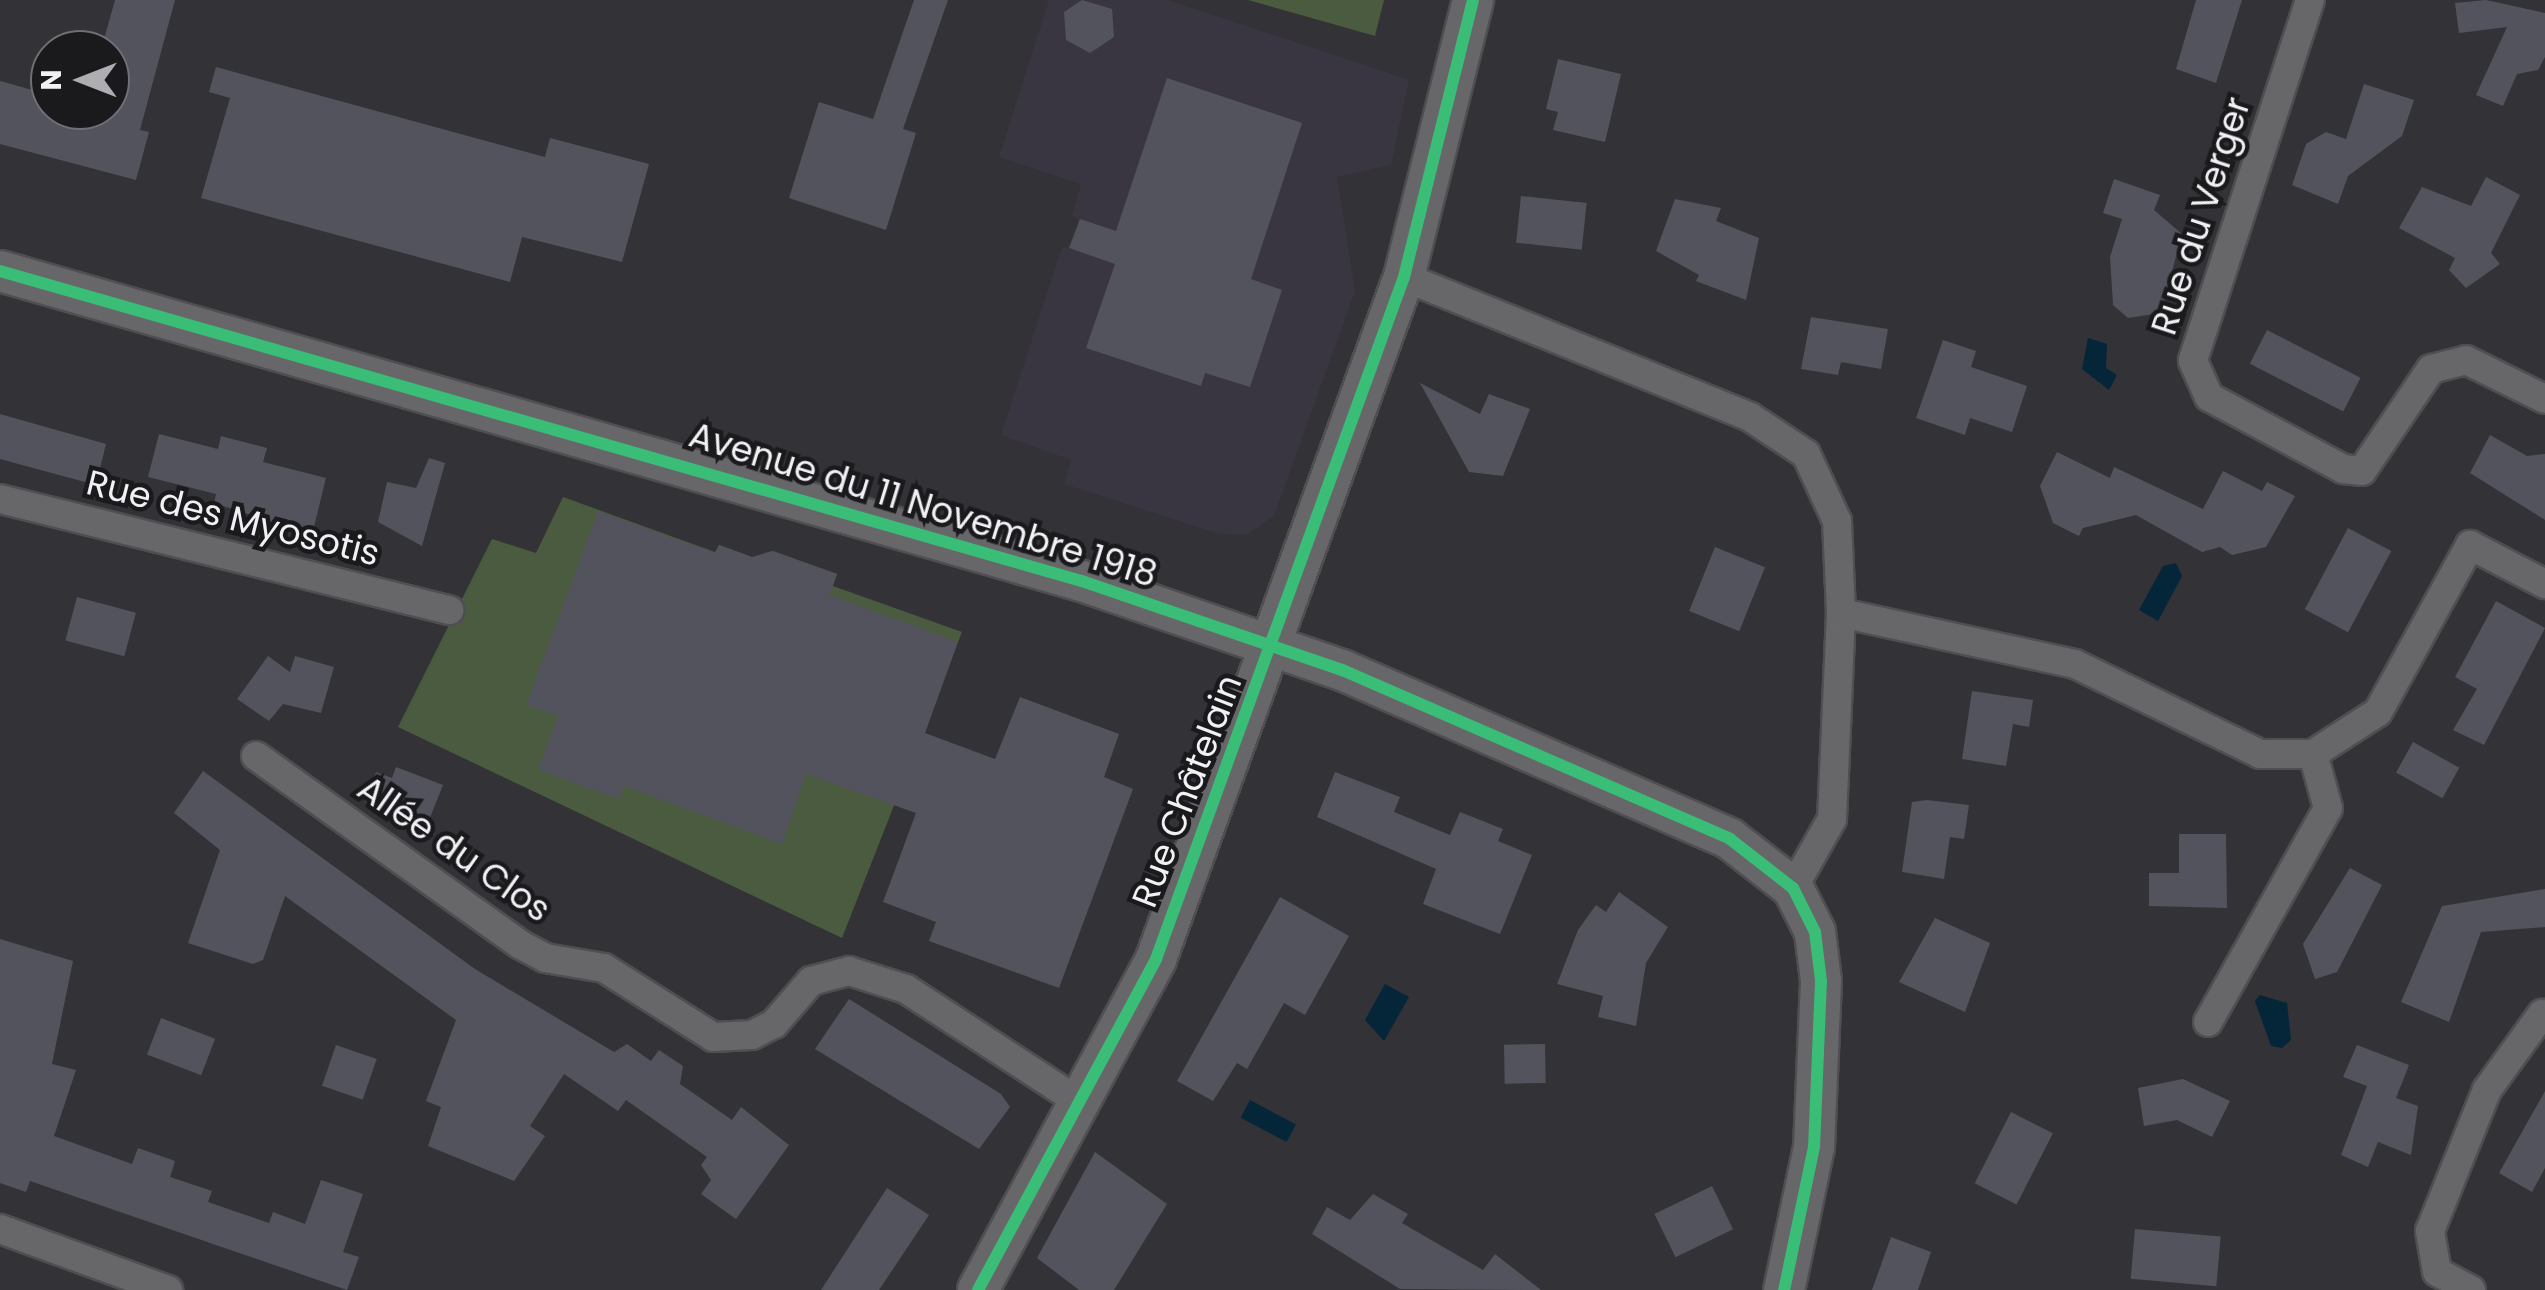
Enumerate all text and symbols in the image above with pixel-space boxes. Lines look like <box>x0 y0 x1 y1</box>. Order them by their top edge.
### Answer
north arrow <box>30 30 130 130</box>
text: N <box>32 69 71 91</box>
street label: Rue du Verger <box>2143 92 2259 340</box>
street label: Avenue du 11 Novembre 1918 <box>684 414 1162 596</box>
street label: Rue des Myosotis <box>82 461 384 575</box>
street label: Rue Châtelain <box>1123 669 1251 913</box>
street label: Allée du Clos <box>350 767 558 931</box>

